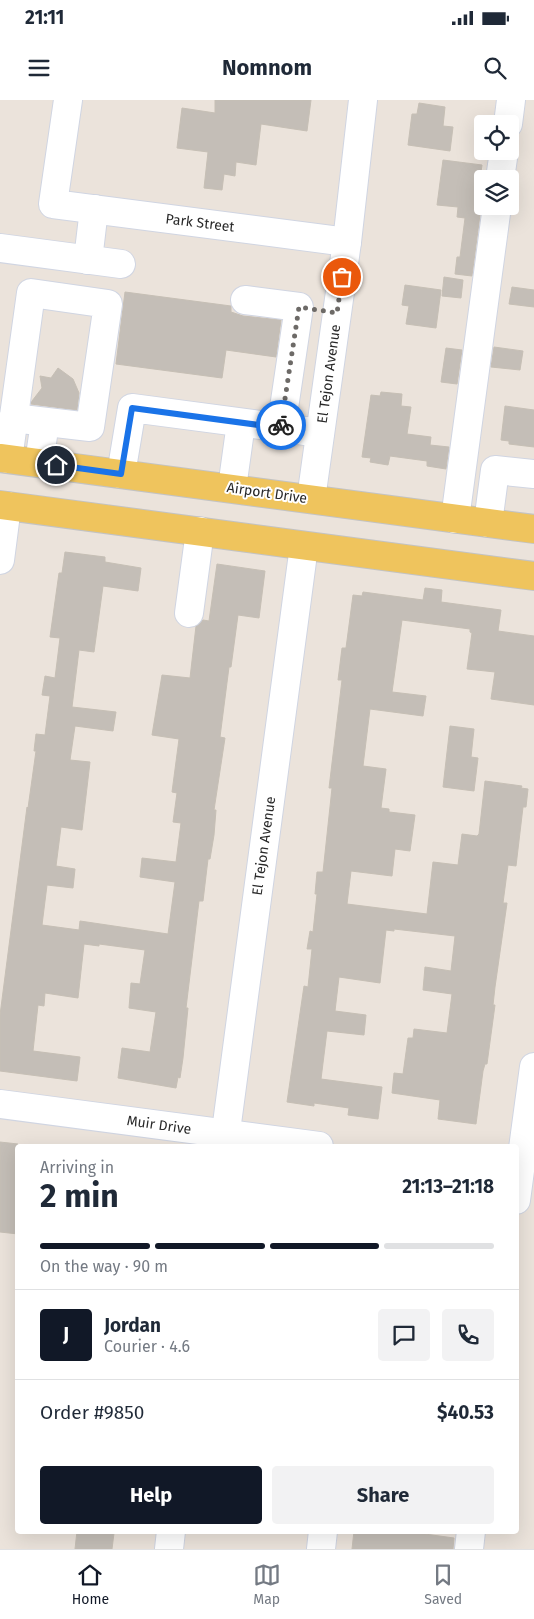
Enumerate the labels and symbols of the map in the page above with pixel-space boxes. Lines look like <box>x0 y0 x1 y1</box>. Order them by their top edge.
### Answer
street label: Park Street <box>165 210 236 236</box>
pin <box>321 256 363 298</box>
street label: El Tejon Avenue <box>314 323 344 425</box>
courier <box>256 400 306 450</box>
pin <box>35 444 77 486</box>
street label: Airport Drive <box>226 479 308 507</box>
street label: El Tejon Avenue <box>249 795 279 897</box>
street label: Muir Drive <box>126 1112 192 1138</box>

